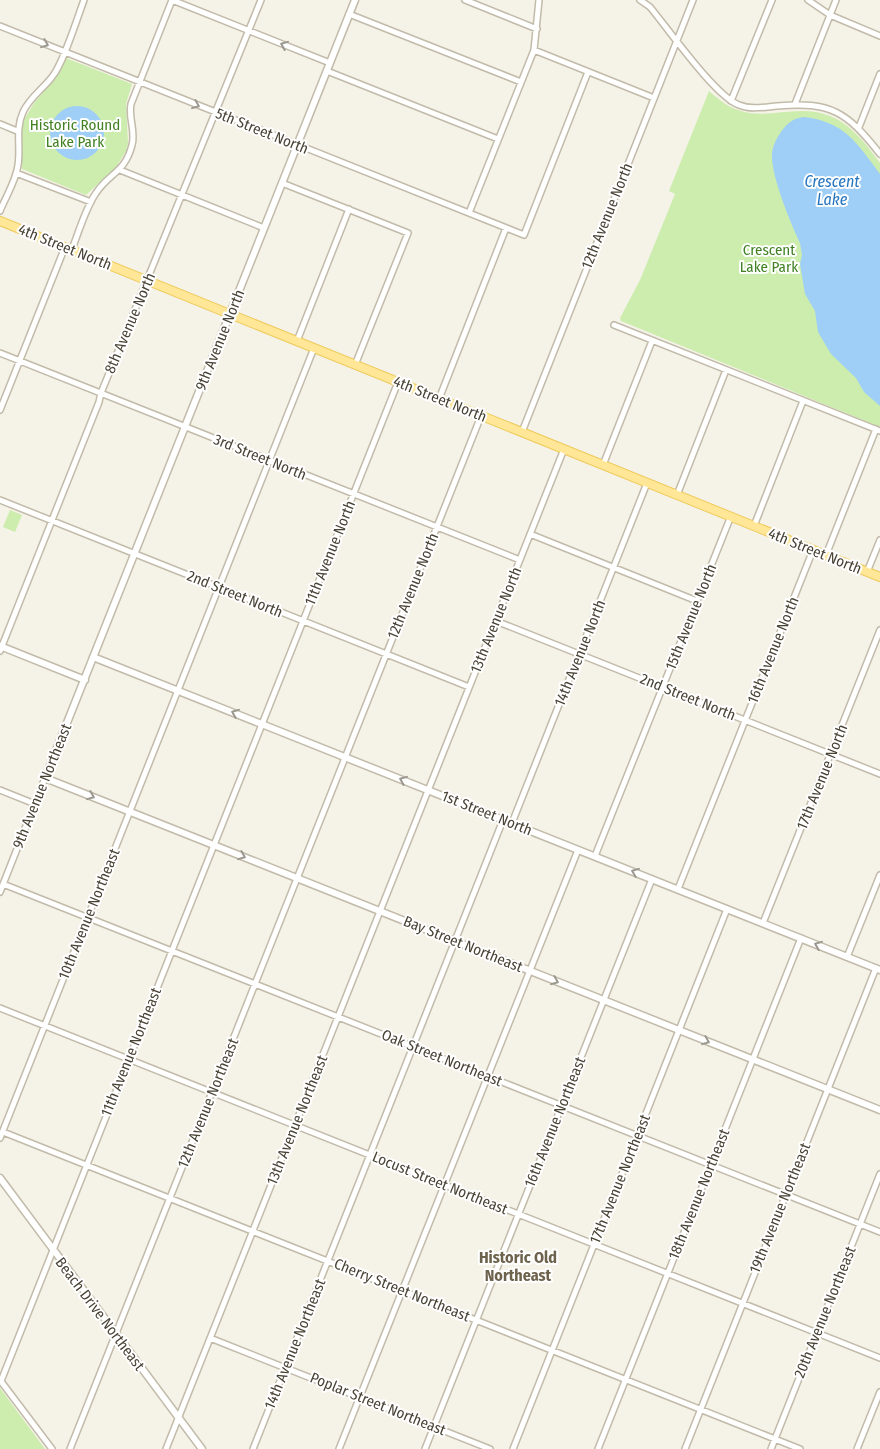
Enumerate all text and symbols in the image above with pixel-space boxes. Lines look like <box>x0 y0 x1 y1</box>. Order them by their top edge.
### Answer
one-way arrow <box>40 38 49 49</box>
one-way arrow <box>281 40 289 50</box>
one-way arrow <box>191 98 200 109</box>
street label: 5th Street North <box>213 104 311 158</box>
park label: Historic Round Lake Park <box>30 116 120 151</box>
street label: 12th Avenue North <box>578 160 636 272</box>
water label: Crescent Lake <box>805 172 860 209</box>
street label: 4th Street North <box>16 220 114 274</box>
park label: Crescent Lake Park <box>740 241 798 276</box>
street label: 8th Avenue North <box>101 270 159 376</box>
street label: 9th Avenue North <box>192 287 248 393</box>
street label: 4th Street North <box>391 372 489 426</box>
street label: 3rd Street North <box>211 430 309 484</box>
street label: 11th Avenue North <box>301 498 359 608</box>
street label: 4th Street North <box>766 524 864 578</box>
street label: 12th Avenue North <box>384 530 442 642</box>
street label: 15th Avenue North <box>662 561 720 673</box>
street label: 13th Avenue North <box>467 564 525 676</box>
street label: 2nd Street North <box>185 567 285 621</box>
street label: 16th Avenue North <box>743 594 803 706</box>
street label: 14th Avenue North <box>550 597 610 709</box>
street label: 2nd Street North <box>638 670 738 724</box>
one-way arrow <box>231 709 240 720</box>
street label: 9th Avenue Northeast <box>9 721 75 851</box>
street label: 17th Avenue North <box>793 722 851 832</box>
one-way arrow <box>399 776 407 786</box>
street label: 1st Street North <box>439 787 535 839</box>
one-way arrow <box>86 790 95 800</box>
street label: 10th Avenue Northeast <box>55 846 124 982</box>
one-way arrow <box>237 850 246 860</box>
one-way arrow <box>631 868 640 879</box>
street label: Bay Street Northeast <box>401 912 525 976</box>
one-way arrow <box>815 941 823 951</box>
one-way arrow <box>551 975 559 985</box>
street label: 11th Avenue Northeast <box>97 985 165 1119</box>
street label: Oak Street Northeast <box>379 1026 505 1090</box>
street label: 12th Avenue Northeast <box>174 1035 242 1170</box>
one-way arrow <box>702 1035 710 1045</box>
street label: 13th Avenue Northeast <box>263 1052 331 1188</box>
street label: 16th Avenue Northeast <box>521 1054 589 1190</box>
street label: 17th Avenue Northeast <box>586 1112 654 1246</box>
street label: 18th Avenue Northeast <box>665 1126 733 1262</box>
street label: 19th Avenue Northeast <box>746 1140 814 1276</box>
street label: Locust Street Northeast <box>370 1148 510 1218</box>
street label: 20th Avenue Northeast <box>790 1244 860 1380</box>
district label: Historic Old Northeast <box>479 1248 557 1285</box>
street label: Beach Drive Northeast <box>52 1254 148 1374</box>
street label: Cherry Street Northeast <box>332 1255 473 1325</box>
street label: 14th Avenue Northeast <box>261 1276 329 1412</box>
street label: Poplar Street Northeast <box>308 1369 448 1439</box>

